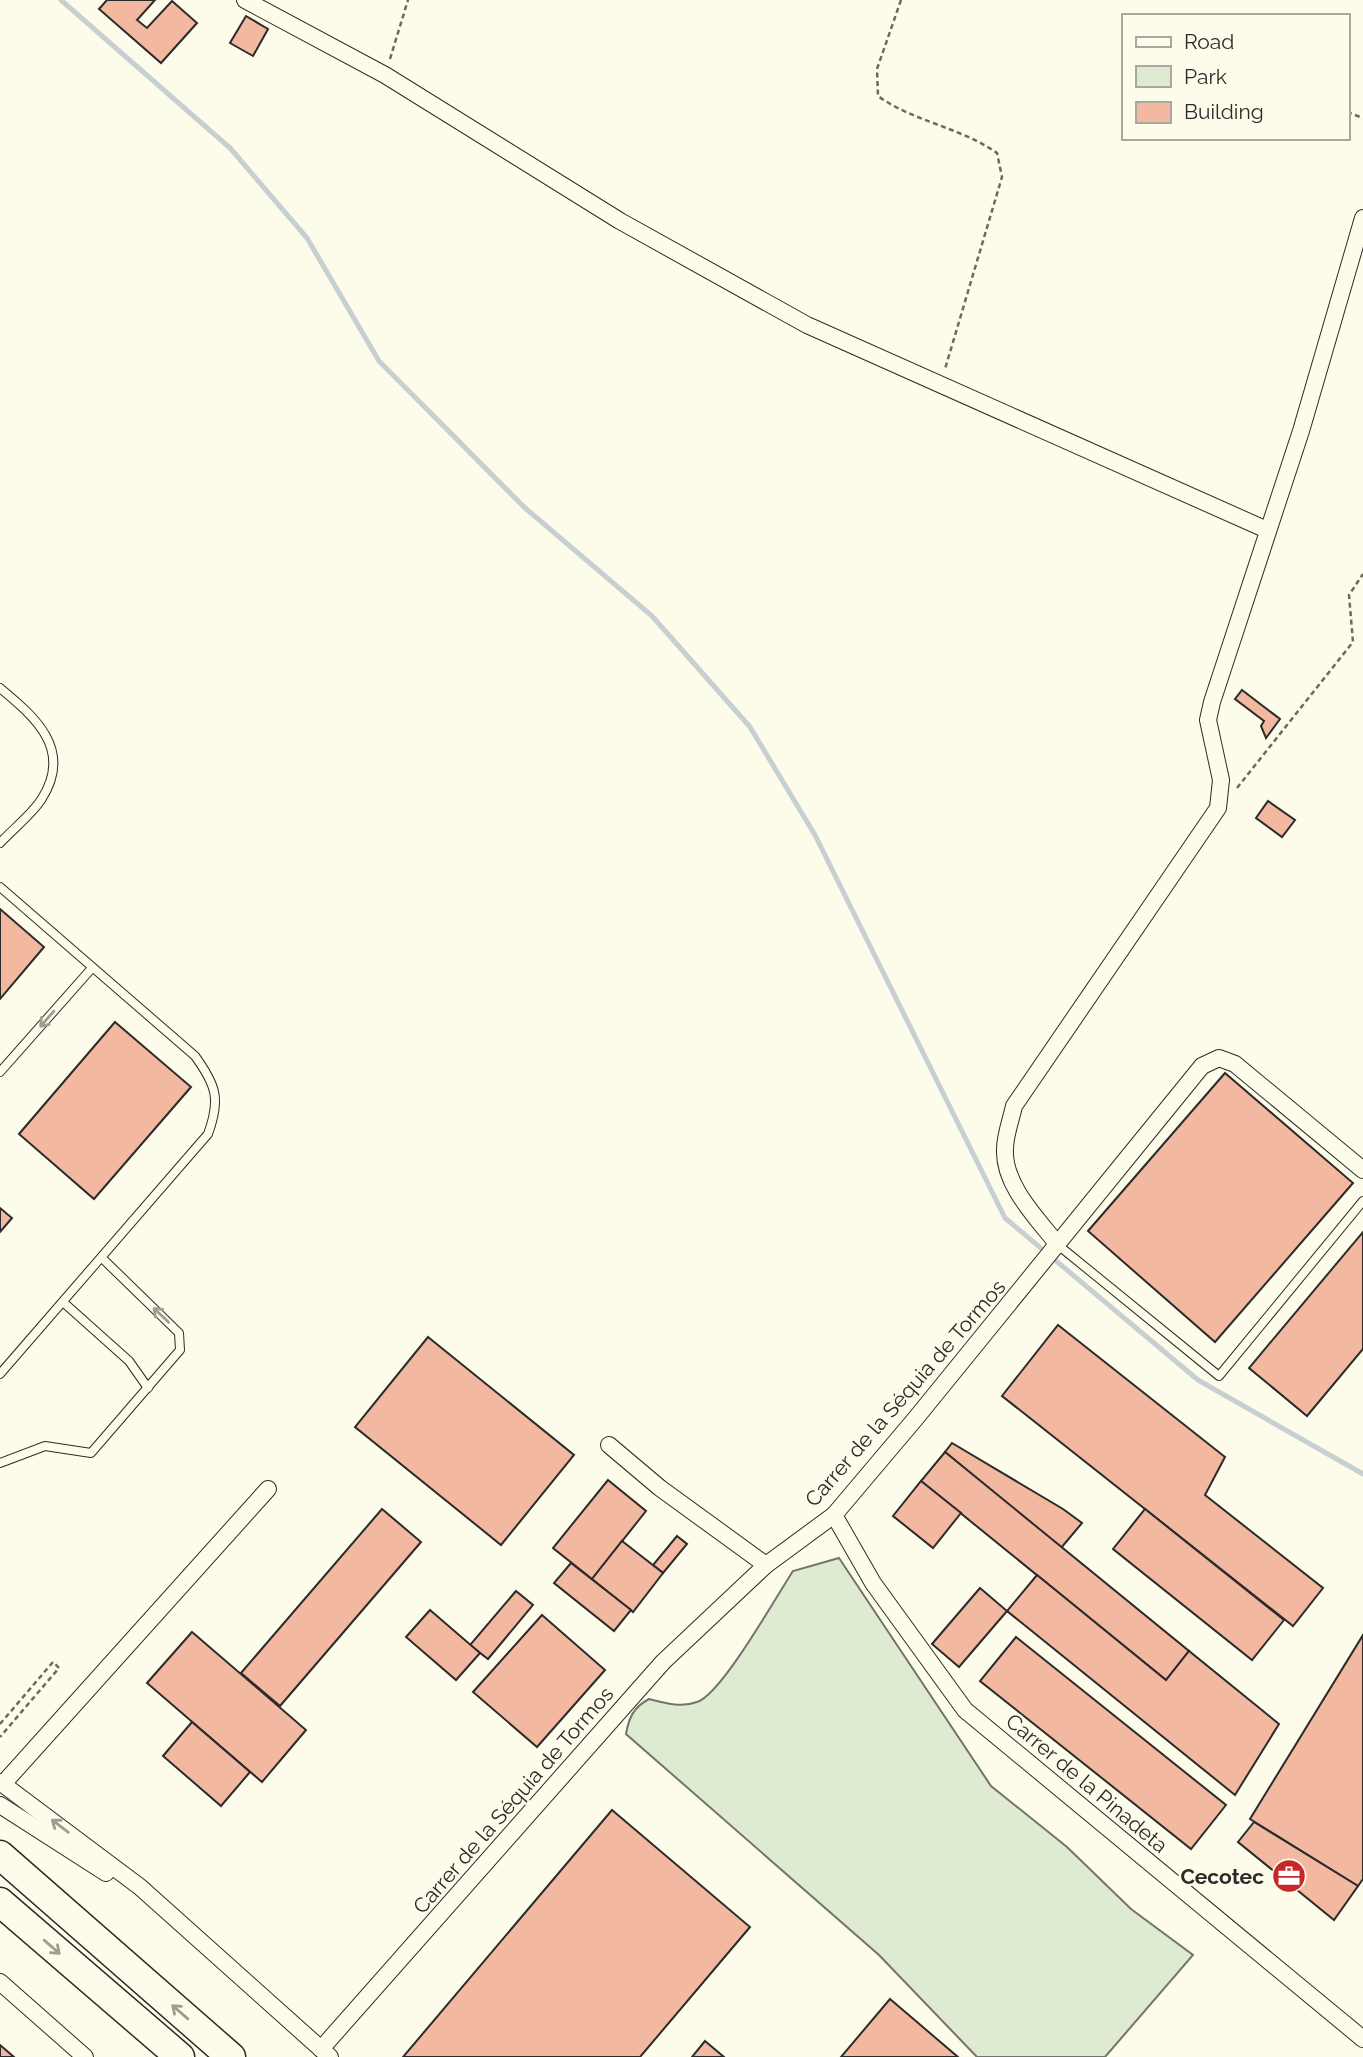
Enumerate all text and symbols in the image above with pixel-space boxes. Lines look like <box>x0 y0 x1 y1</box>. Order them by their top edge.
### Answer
legend <box>1122 14 1349 140</box>
text: Road <box>1184 29 1234 54</box>
text: Park <box>1184 64 1227 89</box>
text: Building <box>1184 99 1264 124</box>
one-way arrow <box>39 1010 55 1028</box>
street label: Carrer de la Séquia de Tormos <box>800 1274 1010 1512</box>
one-way arrow <box>153 1307 170 1324</box>
street label: Carrer de la Séquia de Tormos <box>408 1681 618 1919</box>
street label: Carrer de la Pinadeta <box>1001 1708 1173 1858</box>
one-way arrow <box>51 1818 69 1833</box>
office icon: Cecotec <box>1270 1857 1308 1895</box>
place label: Cecotec <box>1180 1864 1264 1889</box>
one-way arrow <box>42 1939 60 1955</box>
one-way arrow <box>171 2004 189 2020</box>

